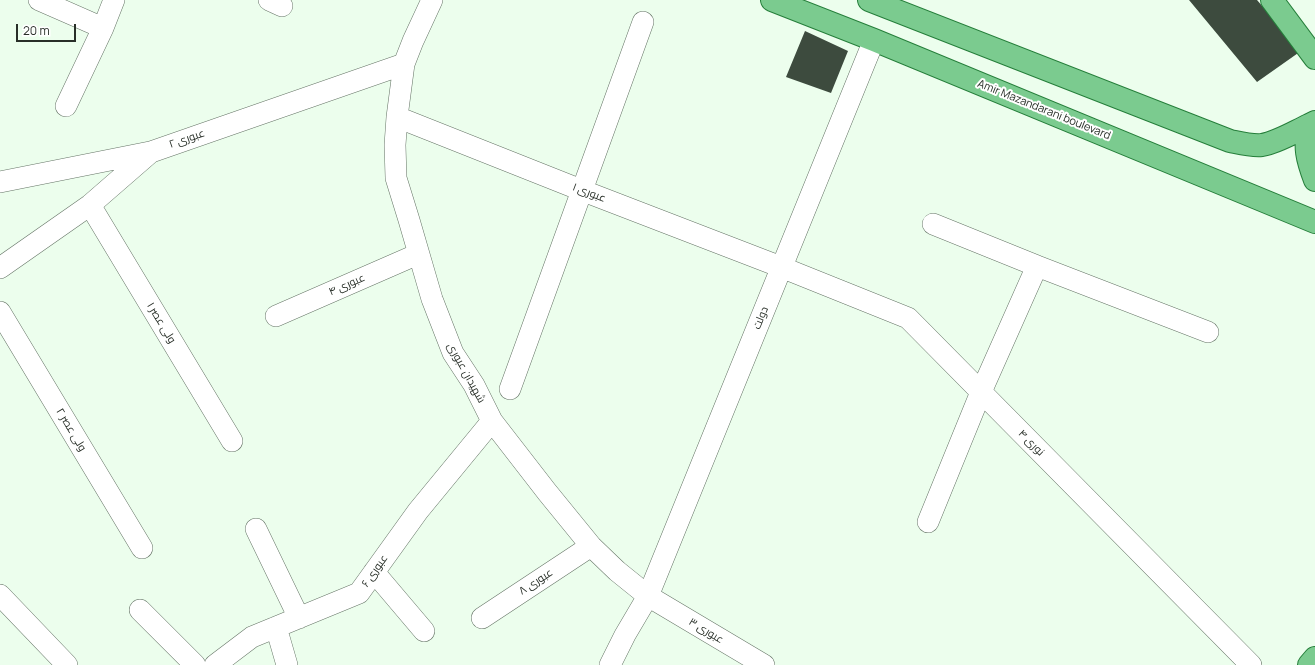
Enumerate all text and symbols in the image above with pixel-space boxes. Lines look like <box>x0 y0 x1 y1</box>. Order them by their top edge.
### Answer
scale bar <box>18 16 78 42</box>
text: 20 m <box>23 22 50 39</box>
street label: Amir Mazandarani boulevard <box>976 77 1112 143</box>
street label: عبوری ۲ <box>167 127 207 151</box>
street label: عبوری ۱ <box>571 181 607 205</box>
street label: عبوری ۴ <box>327 271 367 299</box>
street label: ولی عصر ۱ <box>144 300 178 346</box>
street label: دولت <box>751 305 771 331</box>
street label: شهیدان عبوری <box>444 341 488 405</box>
street label: ولی عصر ۲ <box>53 406 89 454</box>
street label: نوری ۴ <box>1015 427 1047 459</box>
street label: عبوری ۶ <box>359 552 391 590</box>
street label: عبوری ۸ <box>517 566 555 598</box>
street label: عبوری ۳ <box>686 615 726 647</box>

